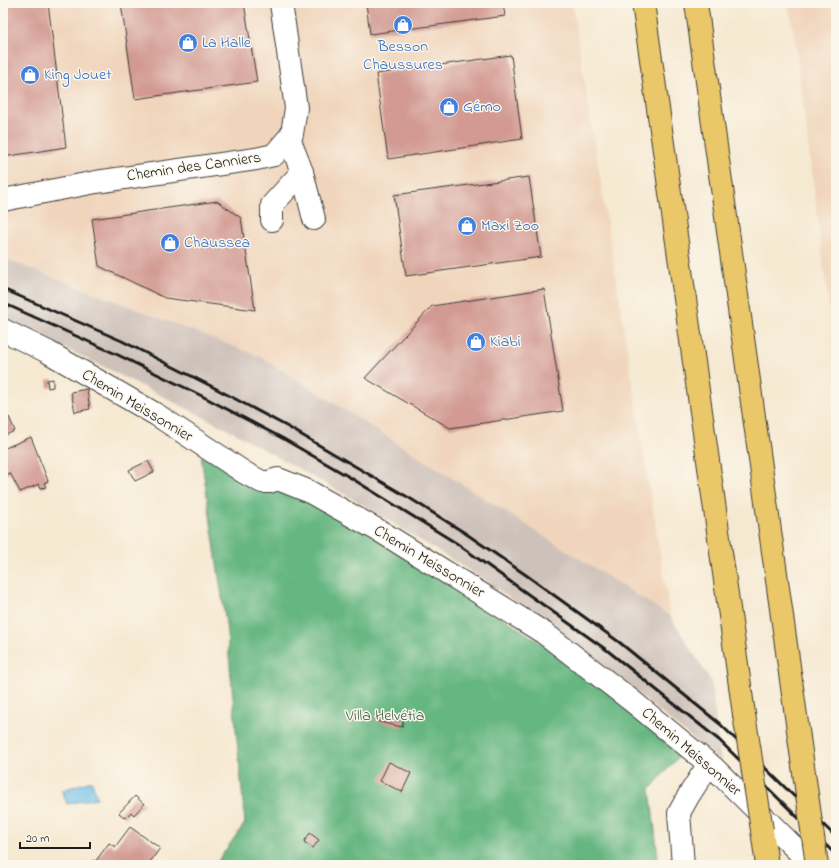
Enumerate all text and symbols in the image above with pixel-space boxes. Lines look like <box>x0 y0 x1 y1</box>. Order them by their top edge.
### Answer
shop icon: Besson Chaussures <box>392 14 414 36</box>
place label: La Halle <box>202 31 252 55</box>
shop icon: La Halle <box>177 32 199 54</box>
place label: Besson Chaussures <box>363 35 443 77</box>
place label: King Jouet <box>44 63 112 87</box>
shop icon: King Jouet <box>19 64 41 86</box>
place label: Gémo <box>463 95 501 119</box>
shop icon: Gémo <box>438 96 460 118</box>
street label: Chemin des Canniers <box>125 146 263 188</box>
place label: Maxi Zoo <box>481 214 539 238</box>
shop icon: Maxi Zoo <box>456 215 478 237</box>
place label: Chaussea <box>184 231 250 255</box>
shop icon: Chaussea <box>159 232 181 254</box>
place label: Kiabi <box>490 330 521 354</box>
shop icon: Kiabi <box>465 331 487 353</box>
street label: Chemin Meissonnier <box>77 363 197 449</box>
street label: Chemin Meissonnier <box>369 519 489 605</box>
street label: Chemin Meissonnier <box>636 702 746 802</box>
park label: Villa Helvétia <box>345 704 424 728</box>
scale bar <box>20 824 90 850</box>
text: 20 m <box>26 830 49 848</box>

